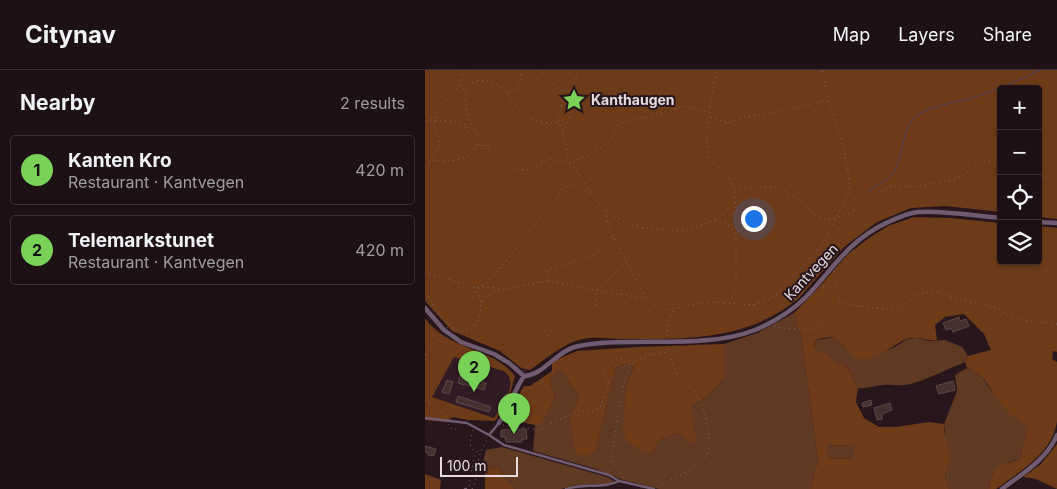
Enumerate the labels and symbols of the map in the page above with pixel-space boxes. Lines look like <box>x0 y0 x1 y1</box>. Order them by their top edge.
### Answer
place icon: Kanthaugen <box>561 87 587 113</box>
place label: Kanthaugen <box>591 91 675 108</box>
your location <box>741 206 767 232</box>
street label: Kantvegen <box>780 240 841 303</box>
pin: 2 <box>458 351 490 392</box>
pin: 1 <box>498 393 530 434</box>
scale bar <box>440 454 517 477</box>

